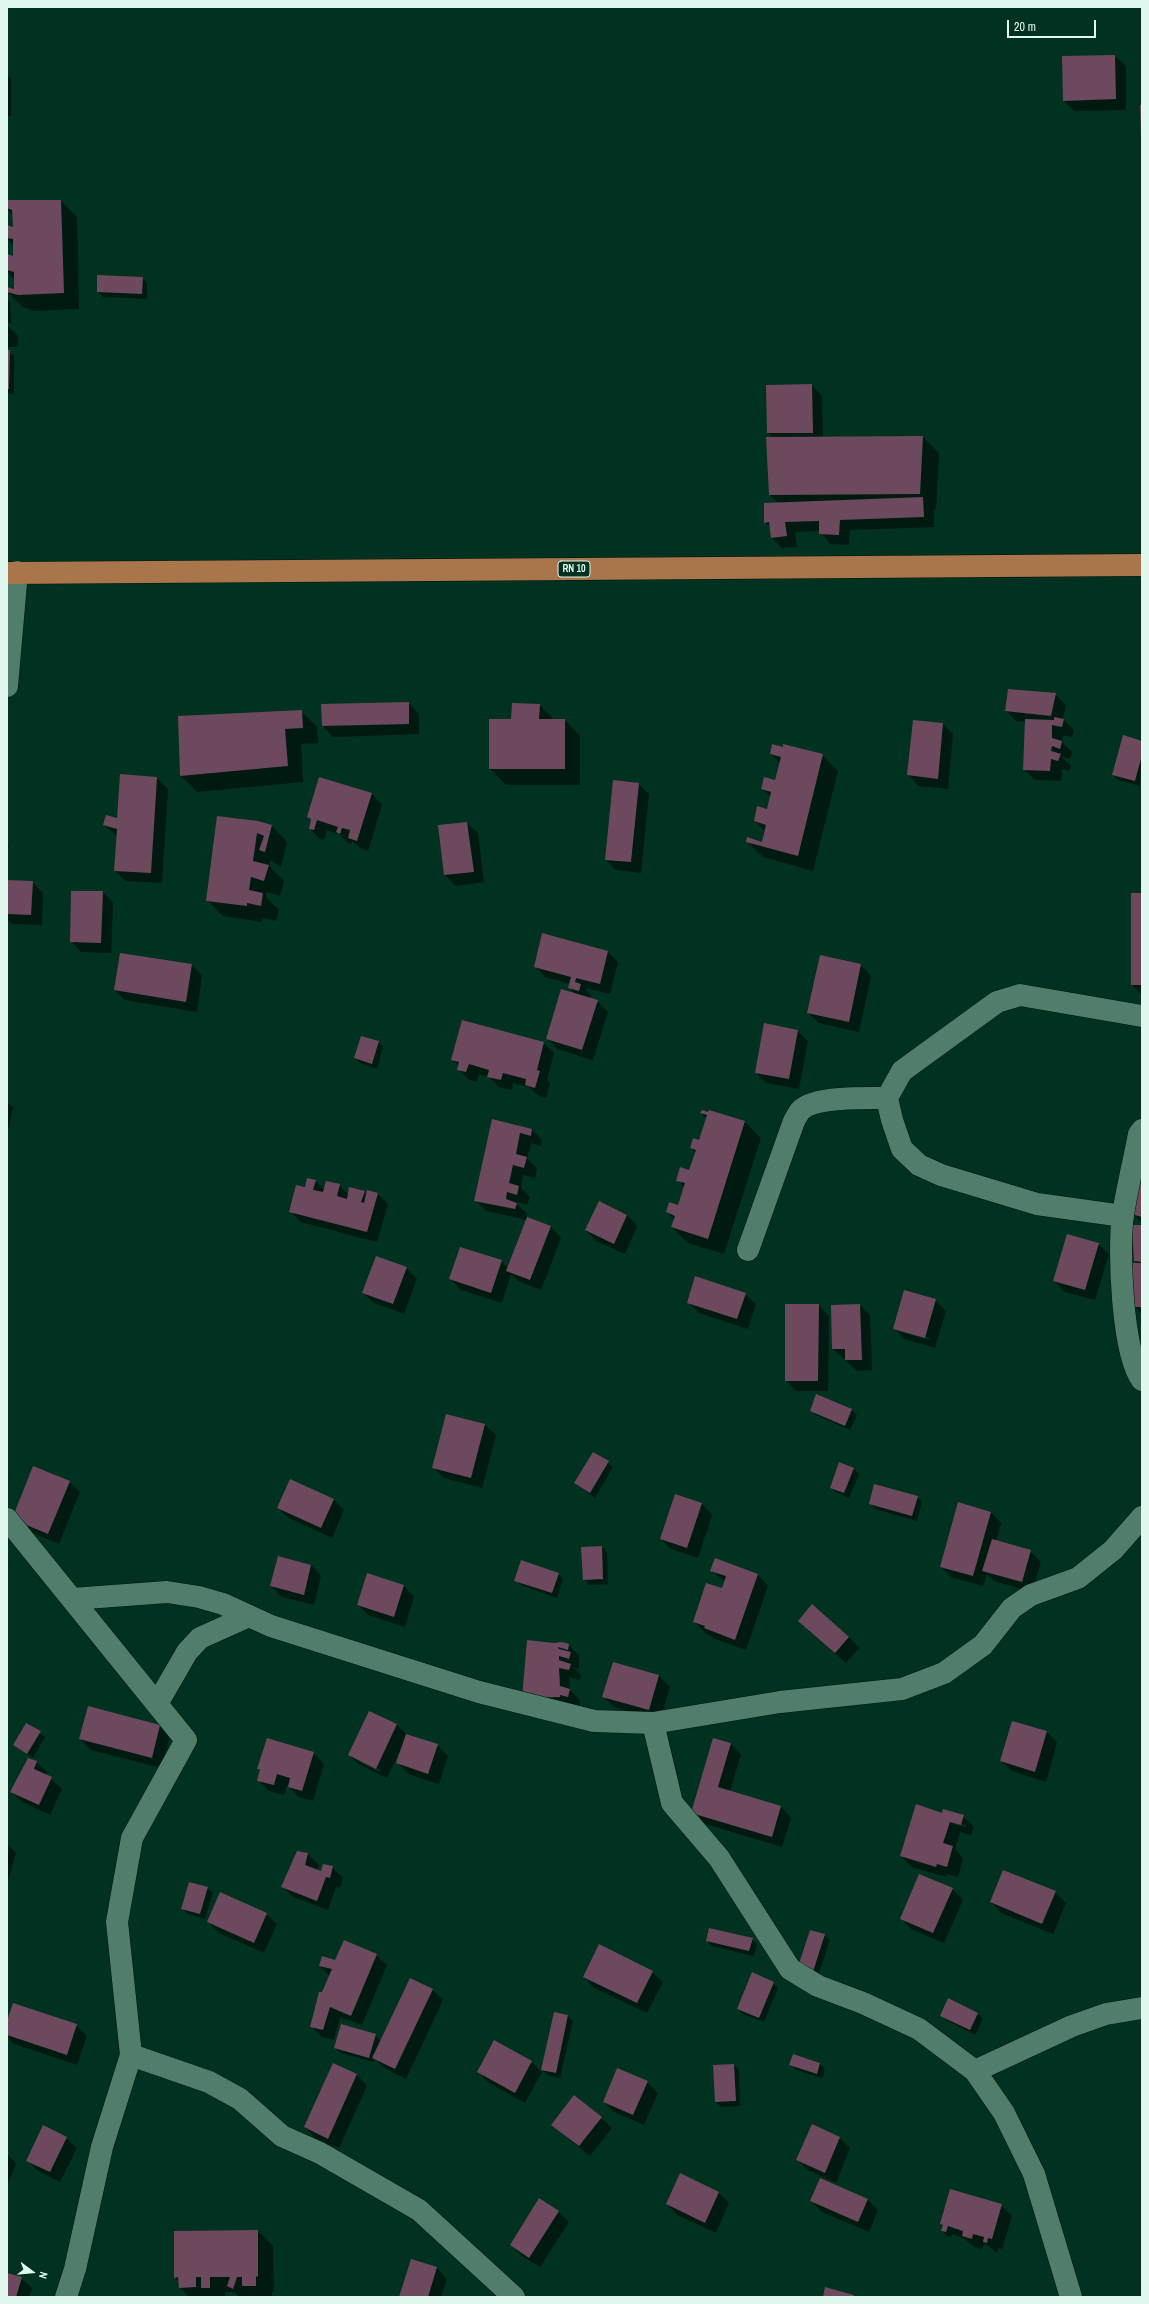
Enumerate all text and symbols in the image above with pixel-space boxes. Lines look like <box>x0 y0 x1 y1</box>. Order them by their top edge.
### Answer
scale bar <box>1009 12 1098 38</box>
text: 20 m <box>1014 19 1036 35</box>
road number: RN 10 <box>558 561 590 577</box>
north arrow <box>12 2252 52 2292</box>
text: N <box>36 2270 51 2280</box>

